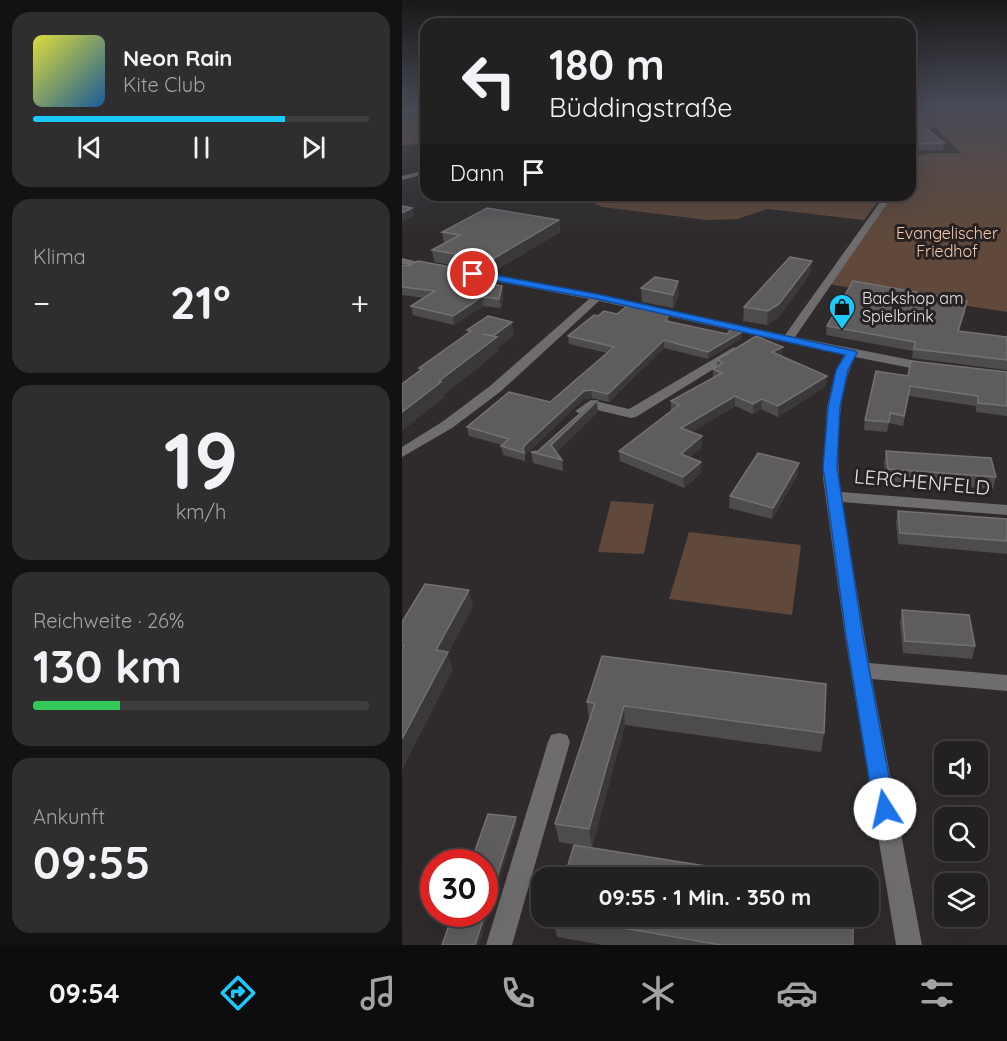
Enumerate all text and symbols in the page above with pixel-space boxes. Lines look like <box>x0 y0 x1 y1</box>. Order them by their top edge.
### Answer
text: 180 m <box>549 38 665 91</box>
icon: left <box>450 42 528 120</box>
text: Neon Rain <box>123 44 232 72</box>
text: Kite Club <box>123 72 205 97</box>
text: Büddingstraße <box>549 90 733 124</box>
icon: previous <box>73 131 106 164</box>
icon: pause <box>185 131 218 164</box>
icon: next <box>297 131 330 164</box>
icon: arrive <box>517 156 550 189</box>
text: Dann <box>450 159 505 187</box>
park label: Evangelischer Friedhof <box>896 223 998 261</box>
text: Klima <box>33 244 86 269</box>
pin <box>447 248 498 299</box>
icon: arrive <box>456 257 489 290</box>
text: 21° <box>170 274 231 330</box>
text: − <box>33 282 50 323</box>
text: + <box>350 282 369 323</box>
place label: Backshop am Spielbrink <box>862 288 964 326</box>
shop icon: Backshop am Spielbrink <box>827 292 857 330</box>
text: 19 <box>164 411 238 509</box>
street label: LERCHENFELD <box>853 463 991 500</box>
text: km/h <box>176 499 226 524</box>
text: Reichweite · 26% <box>33 608 184 633</box>
text: 130 km <box>33 638 182 694</box>
map controls <box>934 741 988 927</box>
button: sound <box>934 741 988 795</box>
position arrow <box>853 777 917 841</box>
text: Ankunft <box>33 804 105 829</box>
button: search <box>934 807 988 861</box>
text: 09:55 <box>33 834 150 890</box>
speed limit sign: 30 <box>420 849 498 927</box>
button: layers <box>934 873 988 927</box>
text: 09:55 · 1 Min. · 350 m <box>599 883 811 911</box>
icon: directions <box>217 972 259 1014</box>
icon: music <box>357 972 399 1014</box>
icon: phone <box>497 972 539 1014</box>
icon: climate <box>637 972 679 1014</box>
icon: car <box>776 972 818 1014</box>
icon: filters <box>916 972 958 1014</box>
text: 09:54 <box>49 976 120 1010</box>

